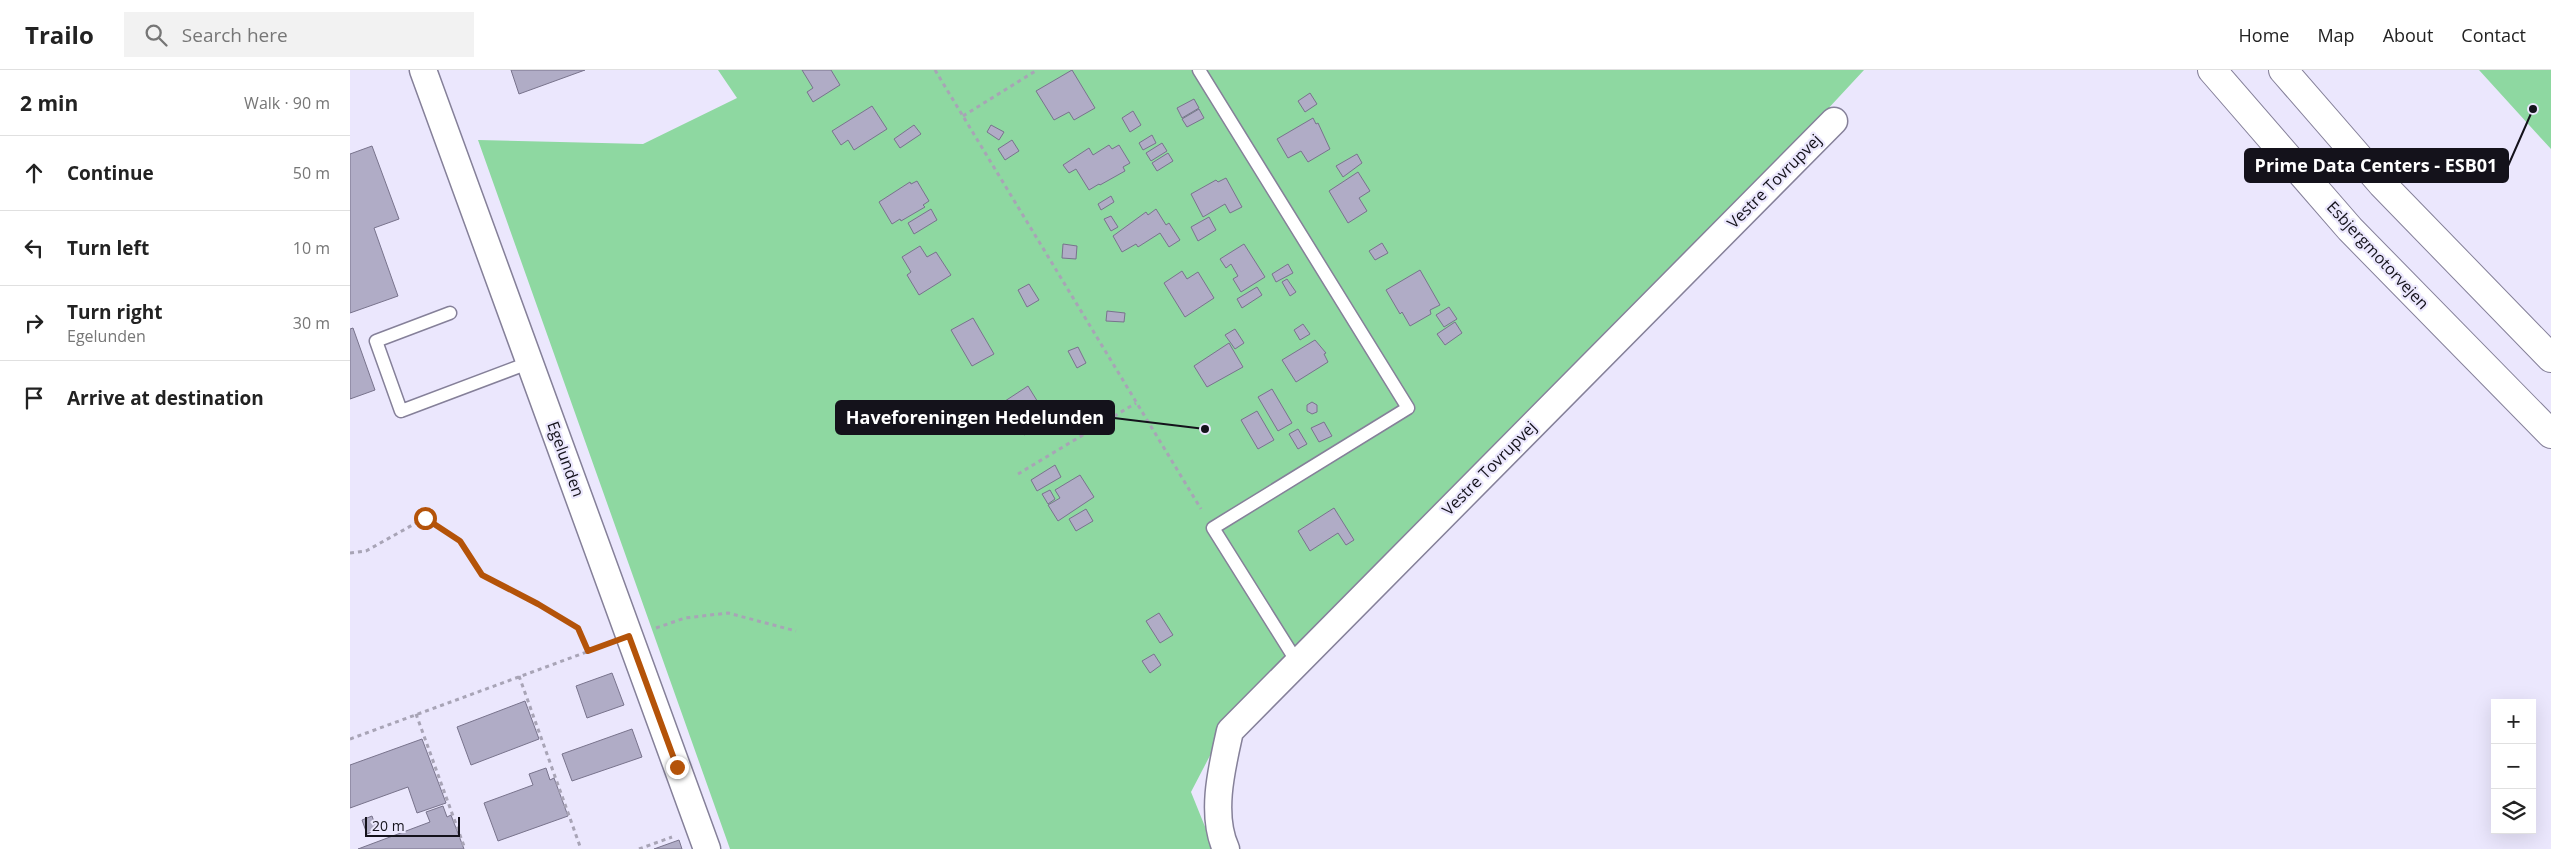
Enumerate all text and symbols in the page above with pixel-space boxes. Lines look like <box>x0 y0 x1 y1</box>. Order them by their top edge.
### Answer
search box <box>124 12 474 57</box>
text: Trailo <box>25 18 94 51</box>
icon: search <box>142 21 170 49</box>
text: Search here <box>182 22 288 48</box>
text: Home <box>2239 23 2289 47</box>
text: Map <box>2317 23 2355 47</box>
text: About <box>2383 23 2433 47</box>
text: Contact <box>2461 23 2526 47</box>
text: 2 min <box>20 89 78 117</box>
text: Walk · 90 m <box>244 92 330 114</box>
street label: Vestre Tovrupvej <box>1722 129 1826 233</box>
callout: Prime Data Centers - ESB01 <box>2245 149 2508 182</box>
text: Prime Data Centers - ESB01 <box>2255 153 2497 177</box>
icon: ahead <box>20 159 48 187</box>
text: Continue <box>67 160 154 186</box>
text: 50 m <box>293 162 330 184</box>
street label: Esbjergmotorvejen <box>2322 196 2434 314</box>
icon: left <box>20 234 48 262</box>
text: Turn left <box>67 235 149 261</box>
text: 10 m <box>293 237 330 259</box>
text: Turn right <box>67 299 162 325</box>
icon: right <box>20 309 48 337</box>
text: 30 m <box>293 312 330 334</box>
text: Egelunden <box>67 325 146 347</box>
icon: arrive <box>20 384 48 412</box>
text: Arrive at destination <box>67 385 264 411</box>
callout: Haveforeningen Hedelunden <box>836 401 1114 434</box>
text: Haveforeningen Hedelunden <box>846 405 1104 429</box>
street label: Vestre Tovrupvej <box>1437 416 1541 520</box>
street label: Egelunden <box>542 418 590 500</box>
route start <box>414 507 437 530</box>
map controls <box>2491 699 2536 834</box>
button: + <box>2491 699 2536 744</box>
button: − <box>2491 744 2536 789</box>
route end <box>666 756 689 779</box>
button: layers <box>2491 789 2536 834</box>
scale bar <box>365 814 460 837</box>
text: 20 m <box>372 816 405 835</box>

